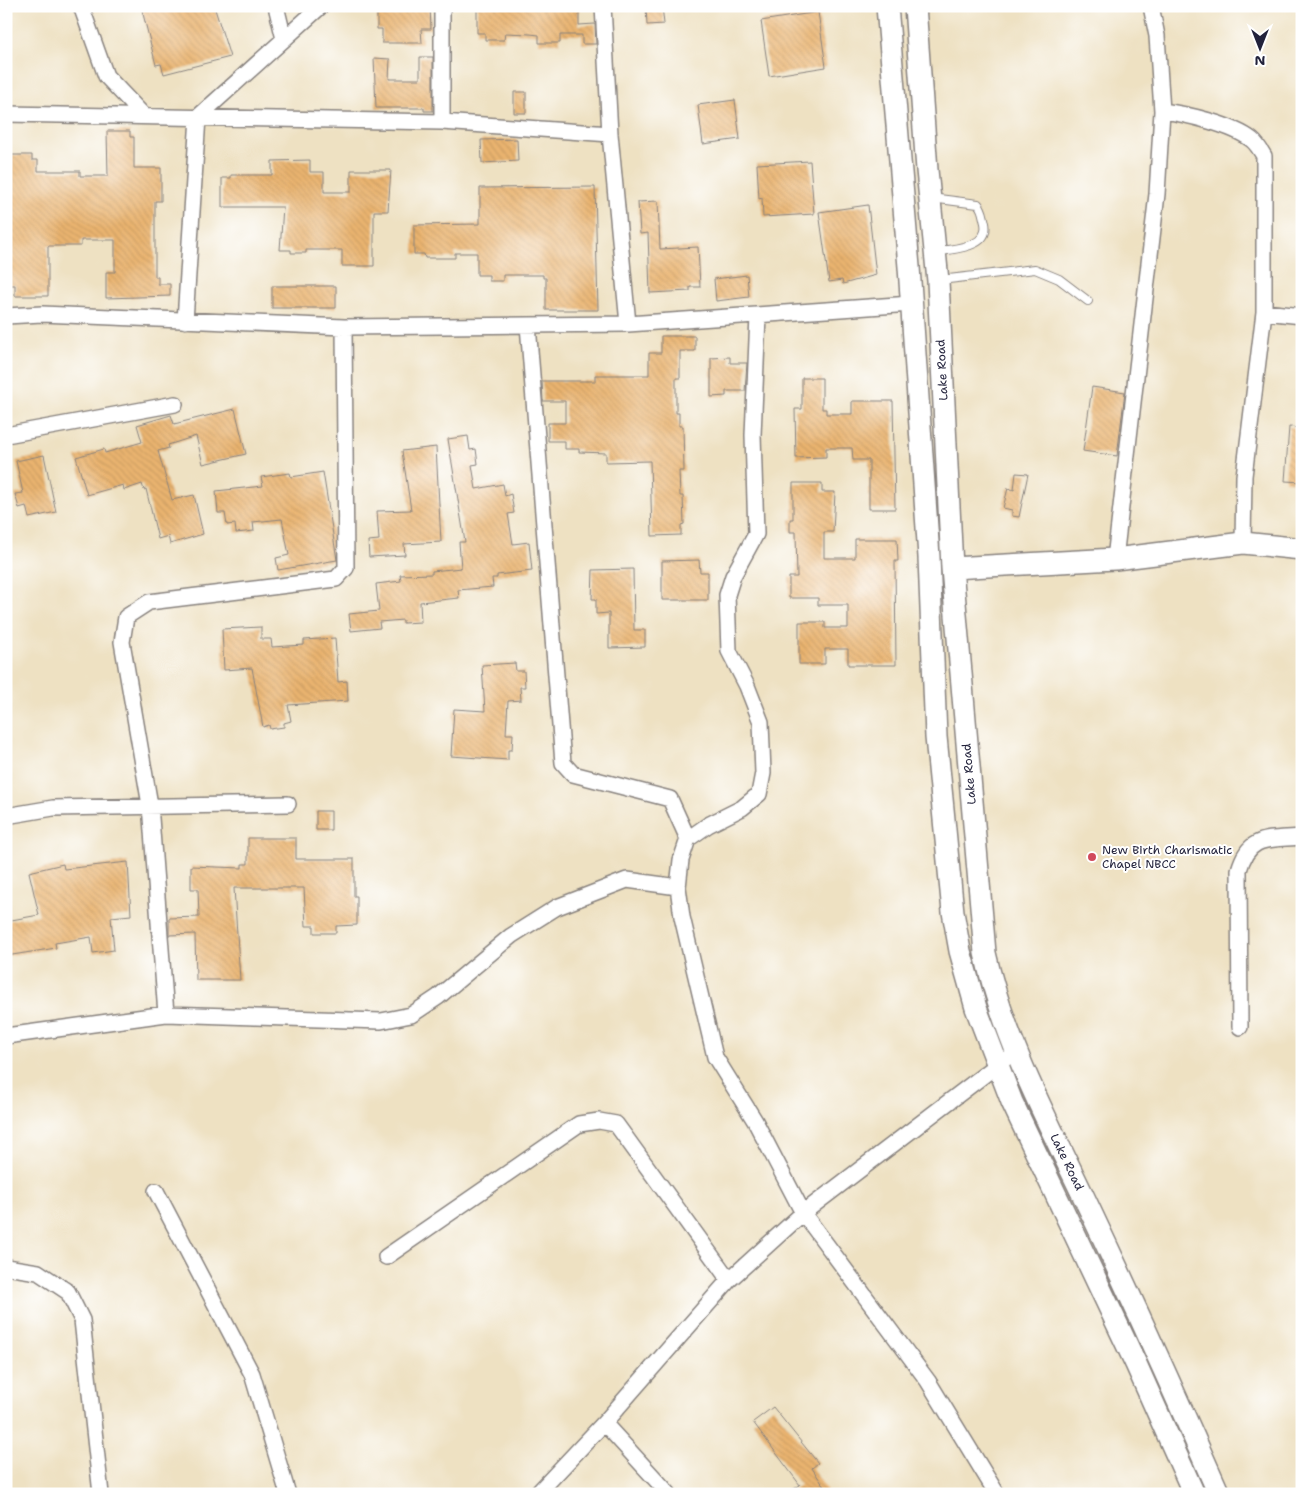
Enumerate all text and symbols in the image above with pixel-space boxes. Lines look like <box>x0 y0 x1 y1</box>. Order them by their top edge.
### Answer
north arrow <box>1236 22 1286 72</box>
text: N <box>1254 52 1266 70</box>
street label: Lake Road <box>932 339 952 401</box>
street label: Lake Road <box>958 742 980 805</box>
place label: New Birth Charismatic Chapel NBCC <box>1102 842 1232 872</box>
marker: New Birth Charismatic Chapel NBCC <box>1086 851 1098 863</box>
street label: Lake Road <box>1046 1131 1088 1193</box>

